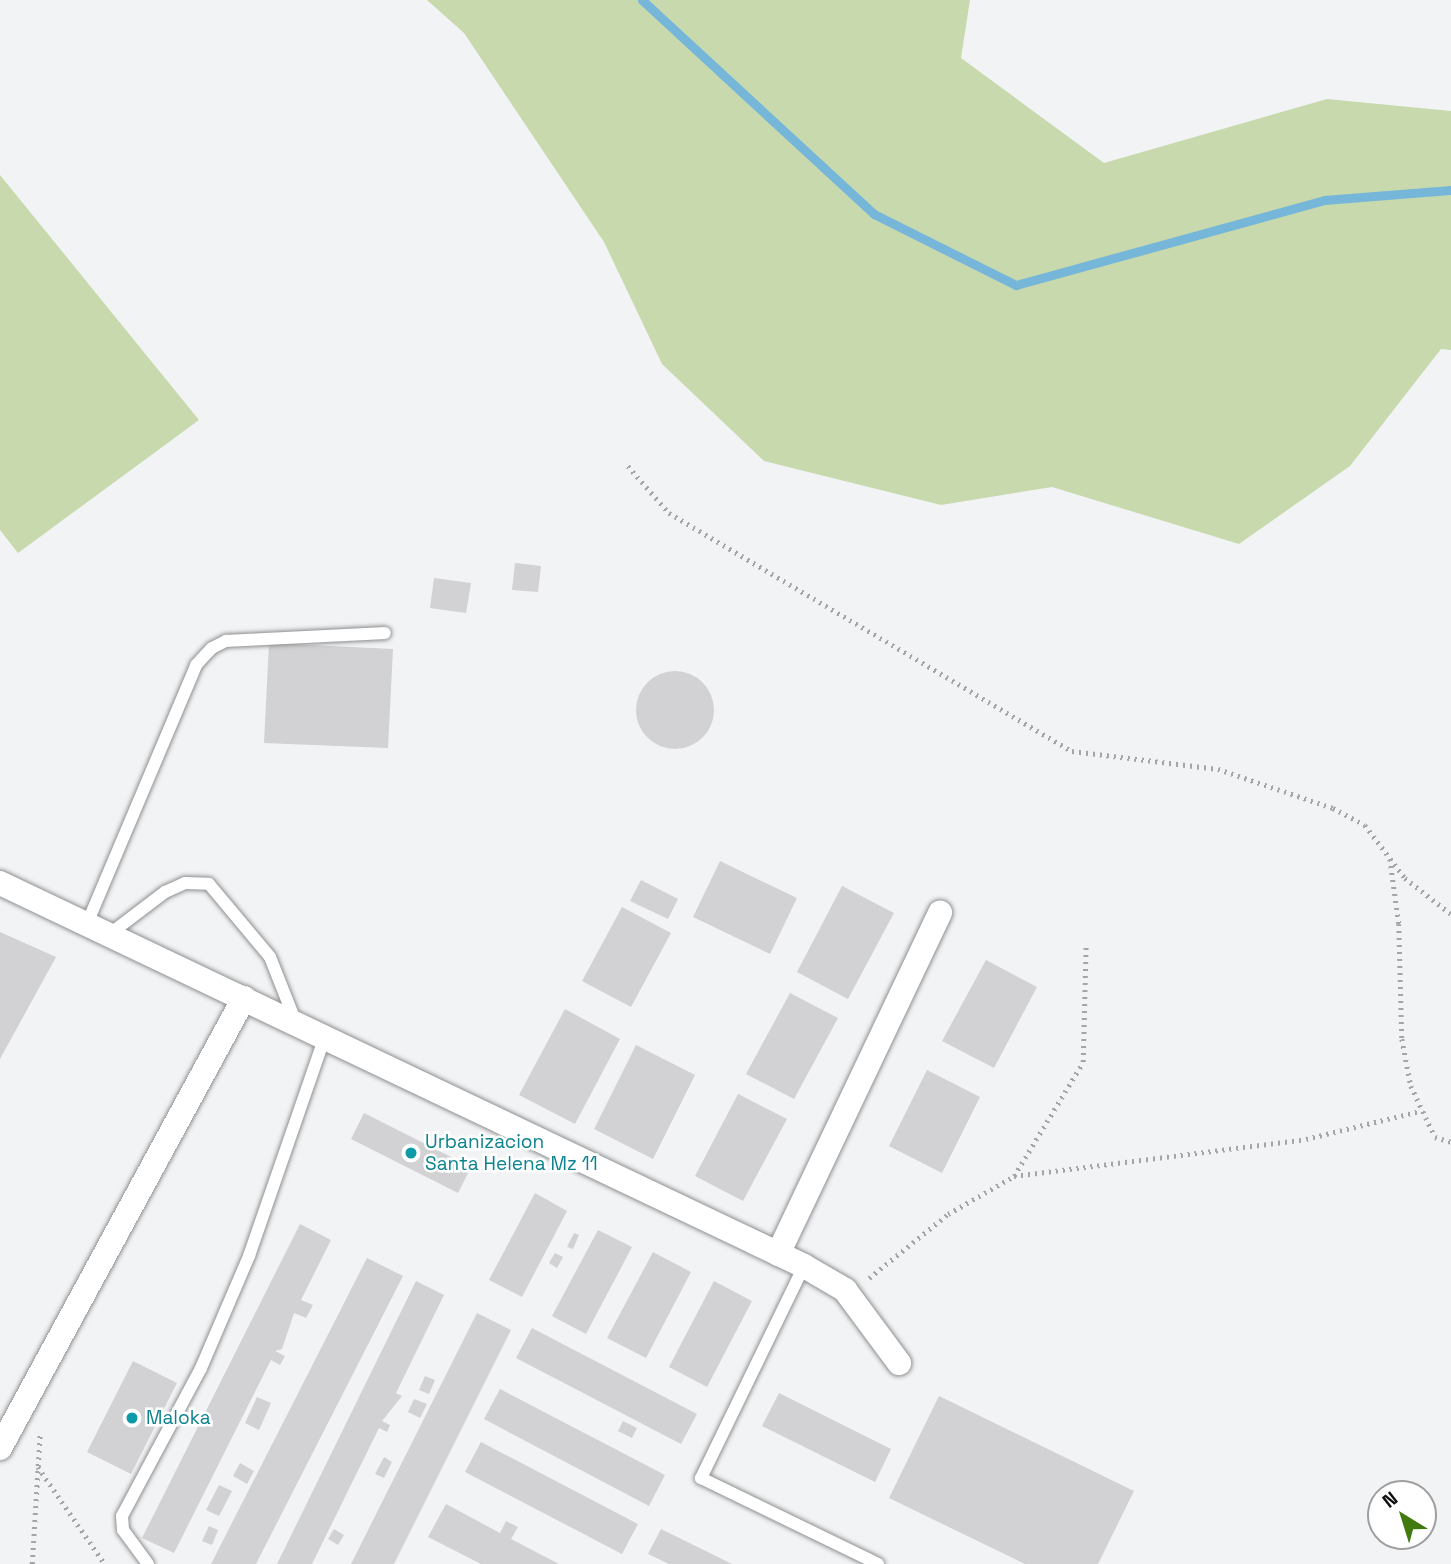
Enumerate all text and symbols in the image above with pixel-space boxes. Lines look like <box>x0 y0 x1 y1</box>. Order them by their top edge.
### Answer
place label: Urbanizacion Santa Helena Mz 11 <box>425 1131 598 1175</box>
marker: Urbanizacion Santa Helena Mz 11 <box>403 1145 419 1161</box>
place label: Maloka <box>146 1407 211 1429</box>
marker: Maloka <box>124 1410 140 1426</box>
north arrow <box>1367 1480 1437 1550</box>
text: N <box>1377 1486 1403 1513</box>

